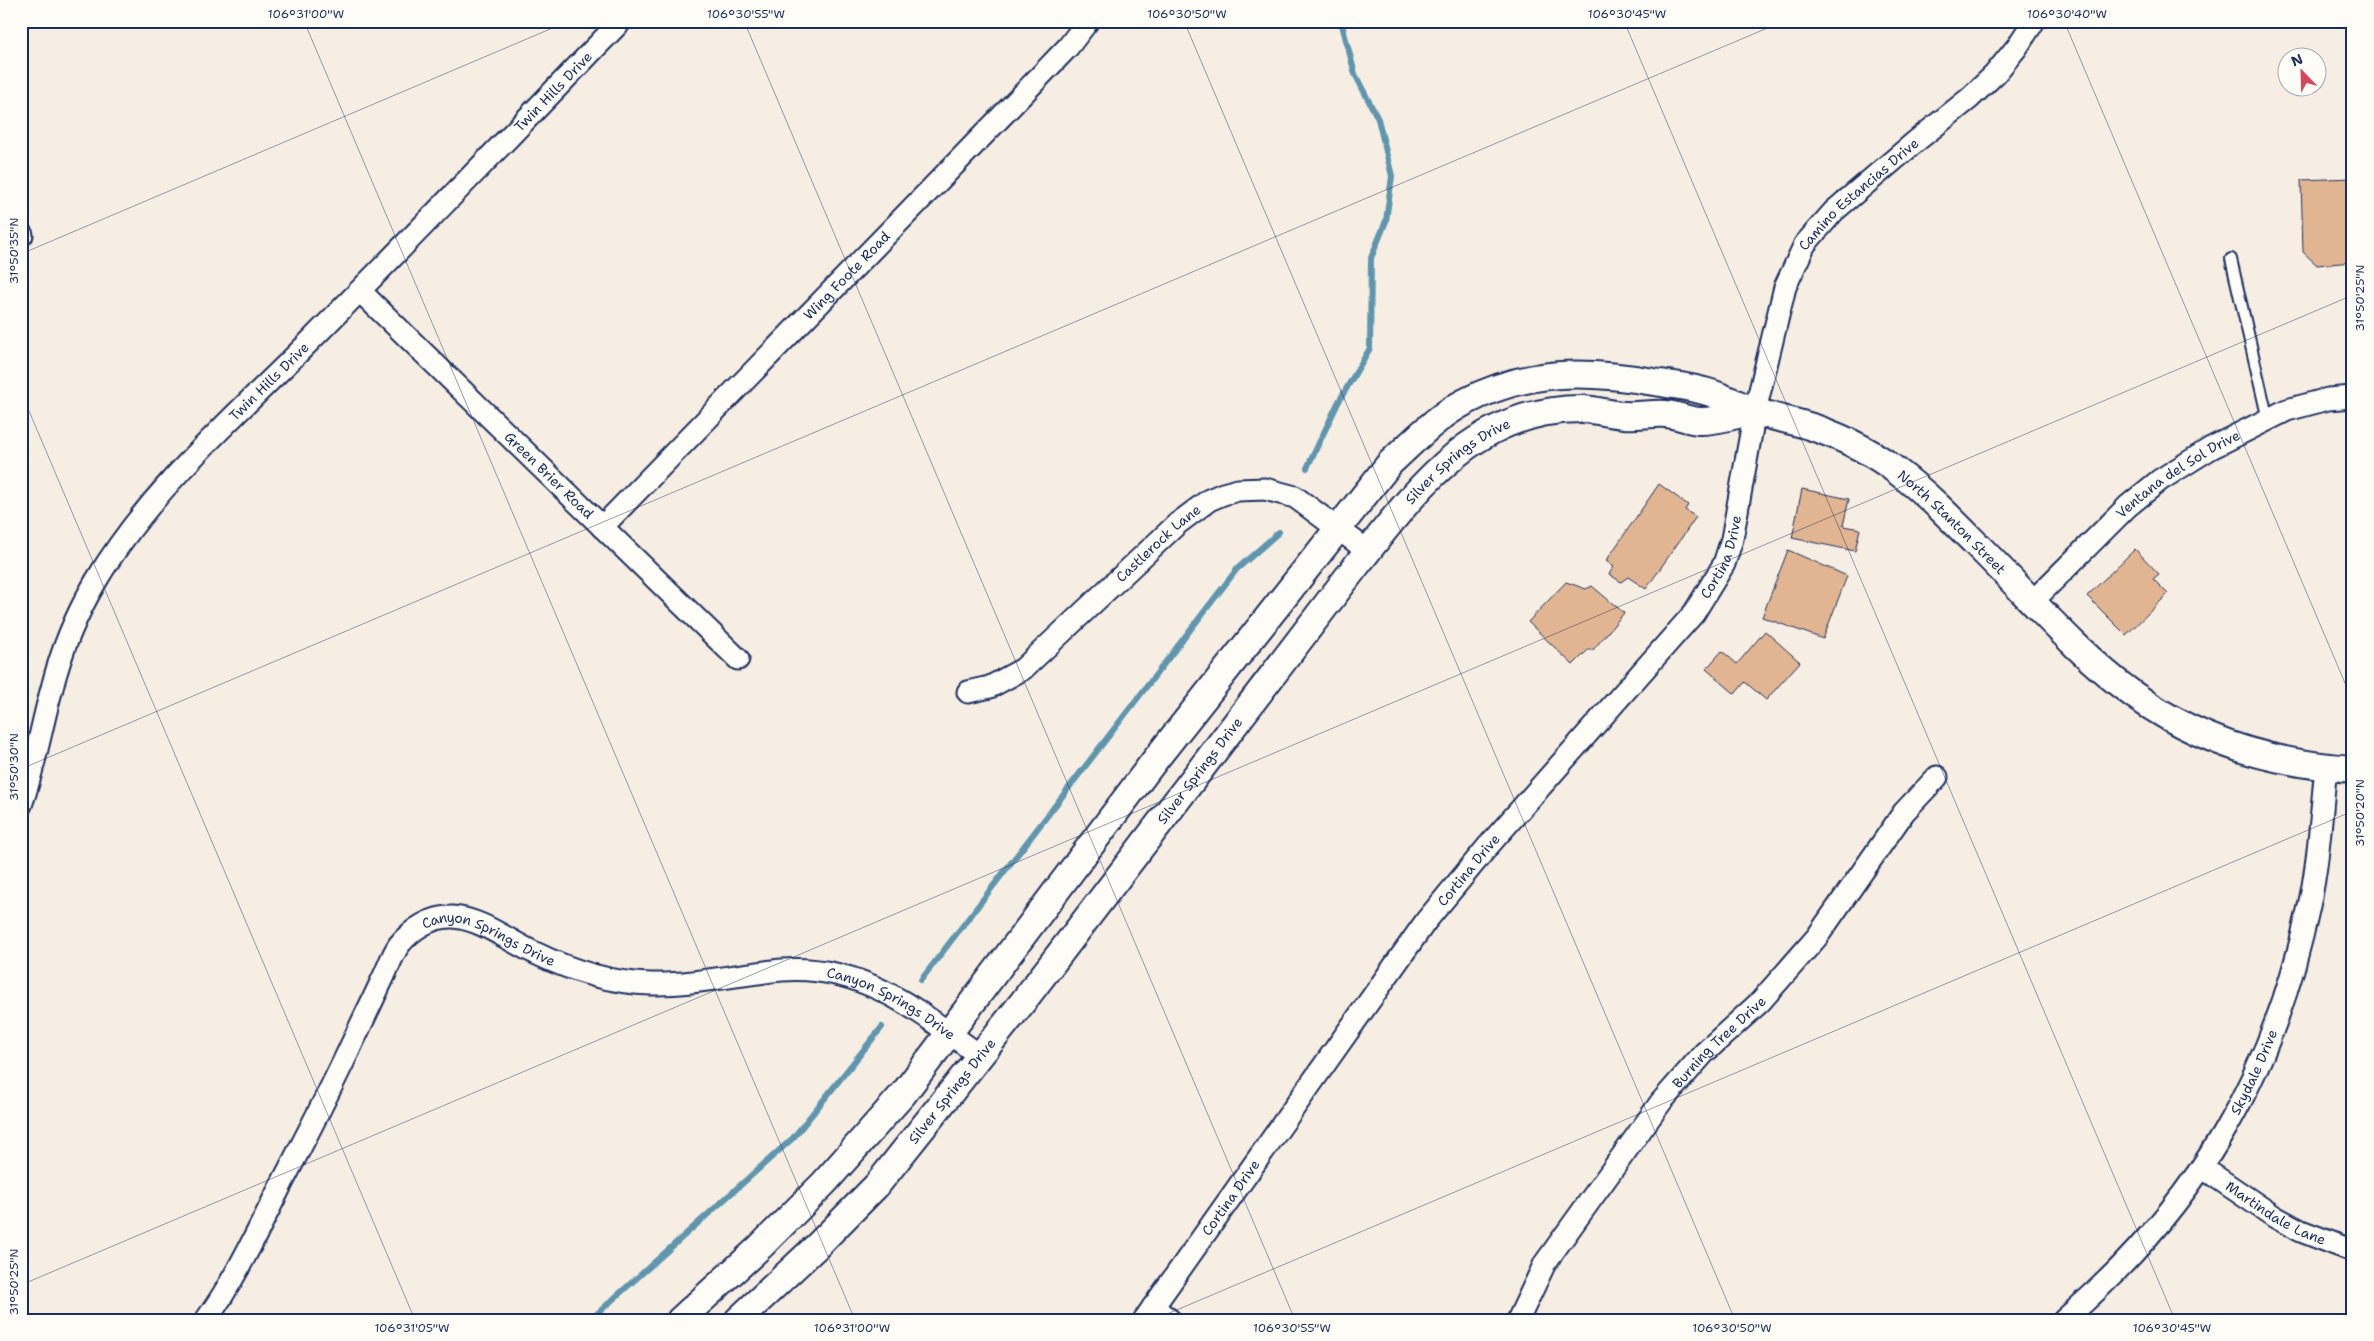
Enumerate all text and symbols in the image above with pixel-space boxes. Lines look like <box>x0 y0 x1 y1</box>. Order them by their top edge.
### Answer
text: 106°31'00"W <box>268 6 344 22</box>
text: 106°30'55"W <box>707 6 785 22</box>
text: 106°30'50"W <box>1147 6 1227 22</box>
text: 106°30'45"W <box>1588 6 1666 22</box>
text: 106°30'40"W <box>2027 6 2107 22</box>
street label: Twin Hills Drive <box>510 47 596 136</box>
north arrow <box>2276 48 2326 98</box>
text: N <box>2288 50 2306 70</box>
street label: Camino Estancias Drive <box>1794 134 1922 253</box>
text: 31°50'35"N <box>6 218 22 284</box>
street label: Wing Foote Road <box>800 227 894 324</box>
text: 31°50'25"N <box>2352 265 2368 331</box>
street label: Twin Hills Drive <box>225 338 313 425</box>
street label: Silver Springs Drive <box>1401 414 1513 508</box>
street label: Ventana del Sol Drive <box>2112 426 2243 522</box>
street label: Green Brier Road <box>501 428 598 523</box>
street label: North Stanton Street <box>1894 466 2010 578</box>
street label: Castlerock Lane <box>1112 500 1204 586</box>
street label: Cortina Drive <box>1696 514 1745 602</box>
street label: Silver Springs Drive <box>1153 713 1246 828</box>
text: 31°50'30"N <box>6 733 22 801</box>
text: 31°50'20"N <box>2352 779 2368 847</box>
street label: Cortina Drive <box>1433 830 1504 910</box>
street label: Canyon Springs Drive <box>419 908 558 970</box>
street label: Canyon Springs Drive <box>825 963 959 1044</box>
street label: Burning Tree Drive <box>1668 992 1770 1092</box>
street label: Skydale Drive <box>2226 1027 2281 1118</box>
street label: Silver Springs Drive <box>904 1034 1000 1148</box>
street label: Cortina Drive <box>1198 1156 1264 1239</box>
street label: Martindale Lane <box>2222 1177 2329 1249</box>
text: 31°50'25"N <box>6 1249 22 1315</box>
text: 106°31'05"W <box>374 1320 450 1336</box>
text: 106°31'00"W <box>814 1320 890 1336</box>
text: 106°30'55"W <box>1253 1320 1331 1336</box>
text: 106°30'50"W <box>1692 1320 1772 1336</box>
text: 106°30'45"W <box>2133 1320 2211 1336</box>

